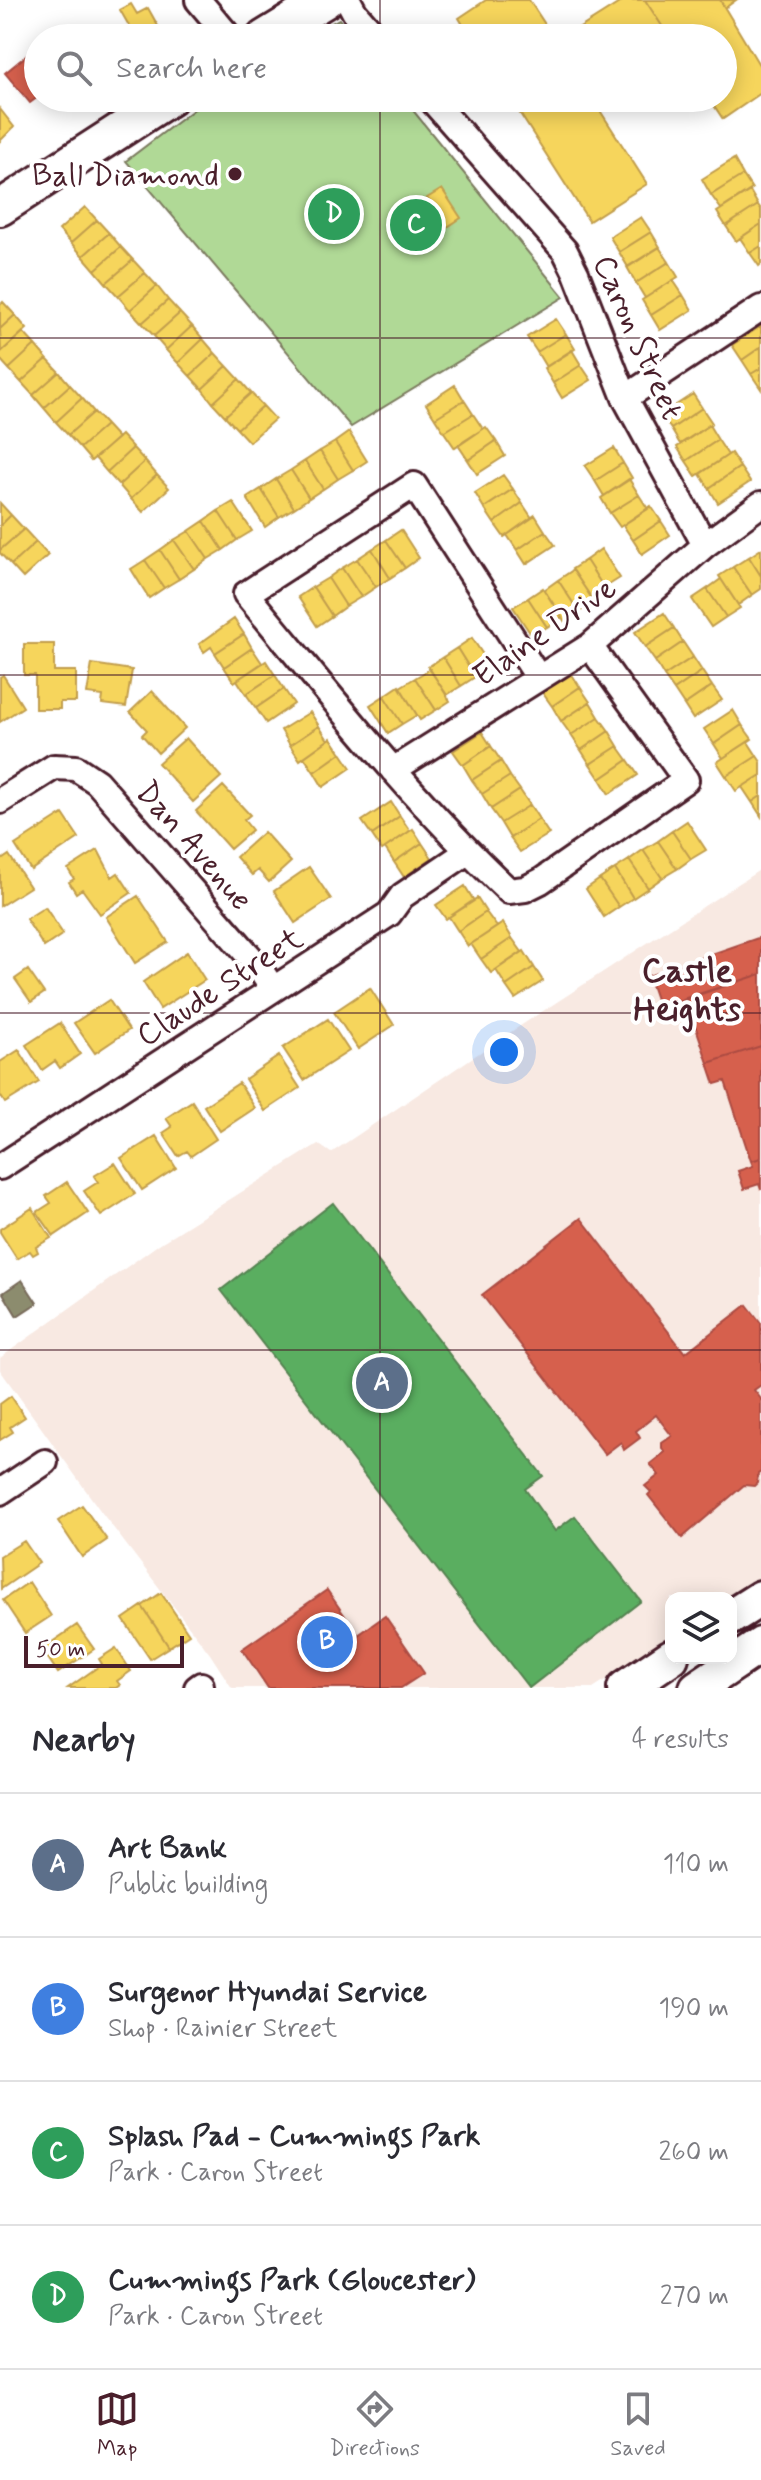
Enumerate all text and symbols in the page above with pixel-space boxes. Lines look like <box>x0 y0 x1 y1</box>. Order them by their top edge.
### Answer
search box <box>24 24 737 112</box>
icon: search <box>52 46 96 90</box>
text: Search here <box>116 49 267 88</box>
place label: Ball Diamond <box>32 155 219 197</box>
marker: Ball Diamond <box>226 165 244 183</box>
pin: D <box>308 184 360 244</box>
pin: C <box>390 195 442 255</box>
street label: Caron Street <box>582 249 692 427</box>
street label: Elaine Drive <box>465 568 625 697</box>
street label: Dan Avenue <box>126 773 261 920</box>
street label: Claude Street <box>129 918 311 1057</box>
district label: Castle Heights <box>633 949 741 1033</box>
your location <box>484 1032 524 1072</box>
pin: A <box>356 1353 408 1413</box>
map controls <box>665 1592 737 1664</box>
button: layers <box>665 1592 737 1664</box>
pin: B <box>301 1612 353 1672</box>
scale bar <box>24 1632 184 1668</box>
text: 50 m <box>36 1636 85 1664</box>
text: Nearby <box>32 1718 136 1763</box>
text: 4 results <box>632 1723 729 1757</box>
text: Art Bank <box>108 1829 227 1868</box>
text: A <box>49 1848 67 1882</box>
text: 110 m <box>663 1848 729 1882</box>
text: Public building <box>108 1868 268 1902</box>
text: Surgenor Hyundai Service <box>108 1973 427 2012</box>
text: B <box>50 1992 66 2026</box>
text: 190 m <box>659 1992 729 2026</box>
text: Shop · Rainier Street <box>108 2012 337 2046</box>
text: Splash Pad - Cummings Park <box>108 2117 480 2156</box>
text: C <box>49 2136 67 2170</box>
text: 260 m <box>659 2136 729 2170</box>
text: Park · Caron Street <box>108 2156 323 2190</box>
text: Cummings Park (Gloucester) <box>108 2261 476 2300</box>
text: D <box>49 2280 67 2314</box>
text: 270 m <box>660 2280 729 2314</box>
text: Park · Caron Street <box>108 2300 323 2334</box>
tab: Map <box>95 2387 139 2463</box>
tab: Directions <box>329 2387 420 2463</box>
tab: Saved <box>610 2387 666 2463</box>

